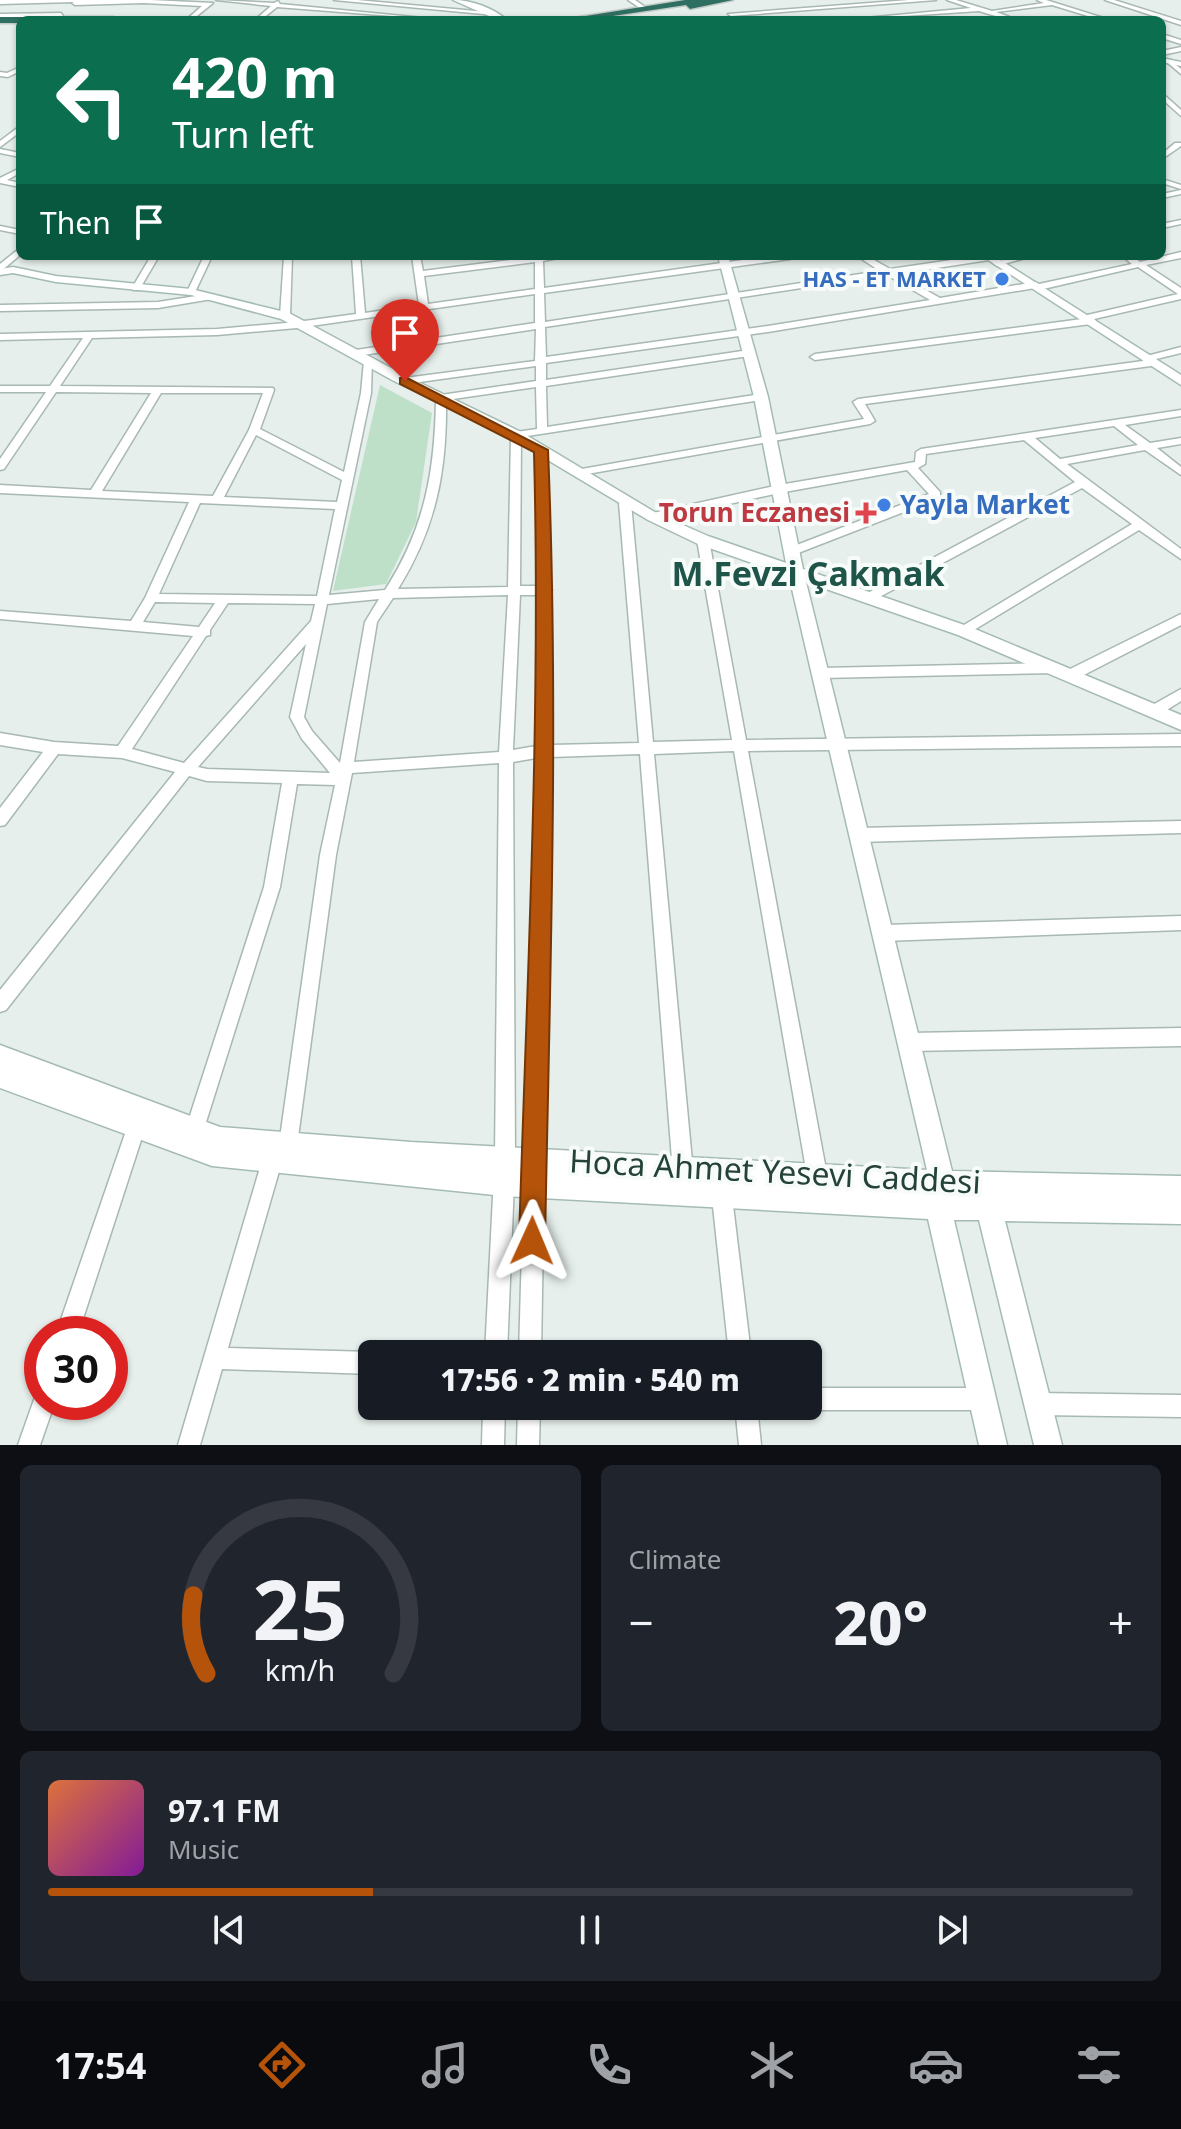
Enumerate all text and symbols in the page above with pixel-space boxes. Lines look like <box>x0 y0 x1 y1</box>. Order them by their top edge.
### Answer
text: 420 m <box>172 38 337 114</box>
icon: left <box>40 48 144 152</box>
text: Turn left <box>172 110 314 159</box>
icon: arrive <box>127 200 171 244</box>
text: Then <box>40 202 111 243</box>
place label: HAS - ET MARKET <box>803 263 986 293</box>
marker: HAS - ET MARKET <box>993 270 1011 288</box>
pin <box>371 299 439 381</box>
icon: arrive <box>383 311 427 355</box>
place label: Yayla Market <box>900 486 1070 522</box>
place label: Torun Eczanesi <box>659 494 850 530</box>
marker: Yayla Market <box>875 496 893 514</box>
marker: Torun Eczanesi <box>857 504 875 522</box>
district label: M.Fevzi Çakmak <box>672 550 945 596</box>
street label: Hoca Ahmet Yesevi Caddesi <box>568 1138 982 1203</box>
position arrow <box>490 1199 574 1283</box>
speed limit sign: 30 <box>24 1316 128 1420</box>
text: 17:56 · 2 min · 540 m <box>440 1359 740 1400</box>
text: Climate <box>629 1541 721 1577</box>
text: 25 <box>253 1551 348 1664</box>
text: 20° <box>833 1581 928 1663</box>
text: − <box>629 1592 654 1652</box>
text: + <box>1108 1592 1133 1652</box>
text: km/h <box>265 1650 335 1689</box>
text: 97.1 FM <box>168 1790 280 1831</box>
text: Music <box>168 1831 239 1867</box>
icon: previous <box>207 1908 251 1952</box>
icon: pause <box>568 1908 612 1952</box>
icon: next <box>930 1908 974 1952</box>
icon: directions <box>254 2037 310 2093</box>
icon: music <box>417 2037 473 2093</box>
icon: phone <box>581 2037 637 2093</box>
icon: climate <box>744 2037 800 2093</box>
icon: car <box>908 2037 964 2093</box>
icon: filters <box>1071 2037 1127 2093</box>
text: 17:54 <box>54 2041 146 2090</box>

